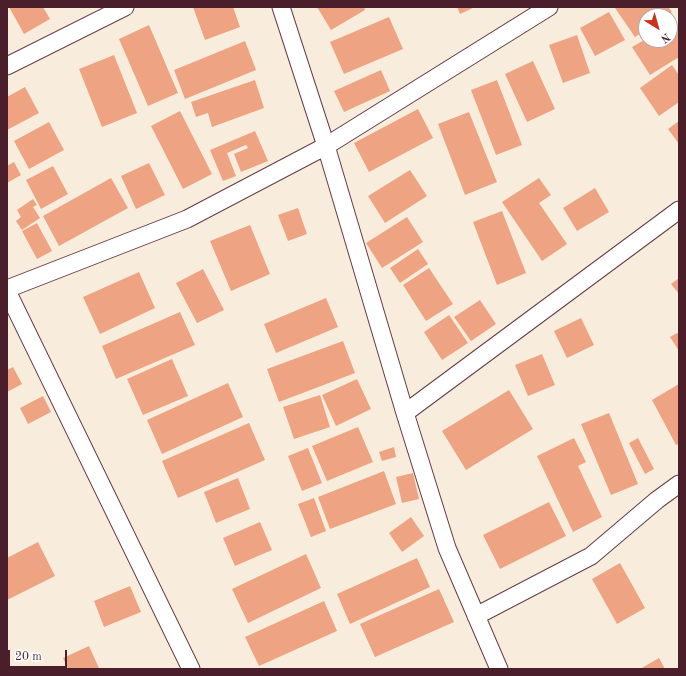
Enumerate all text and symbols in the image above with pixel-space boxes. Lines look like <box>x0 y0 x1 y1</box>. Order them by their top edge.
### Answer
north arrow <box>638 8 678 48</box>
text: N <box>658 30 672 44</box>
scale bar <box>10 642 69 668</box>
text: 20 m <box>15 651 42 663</box>

